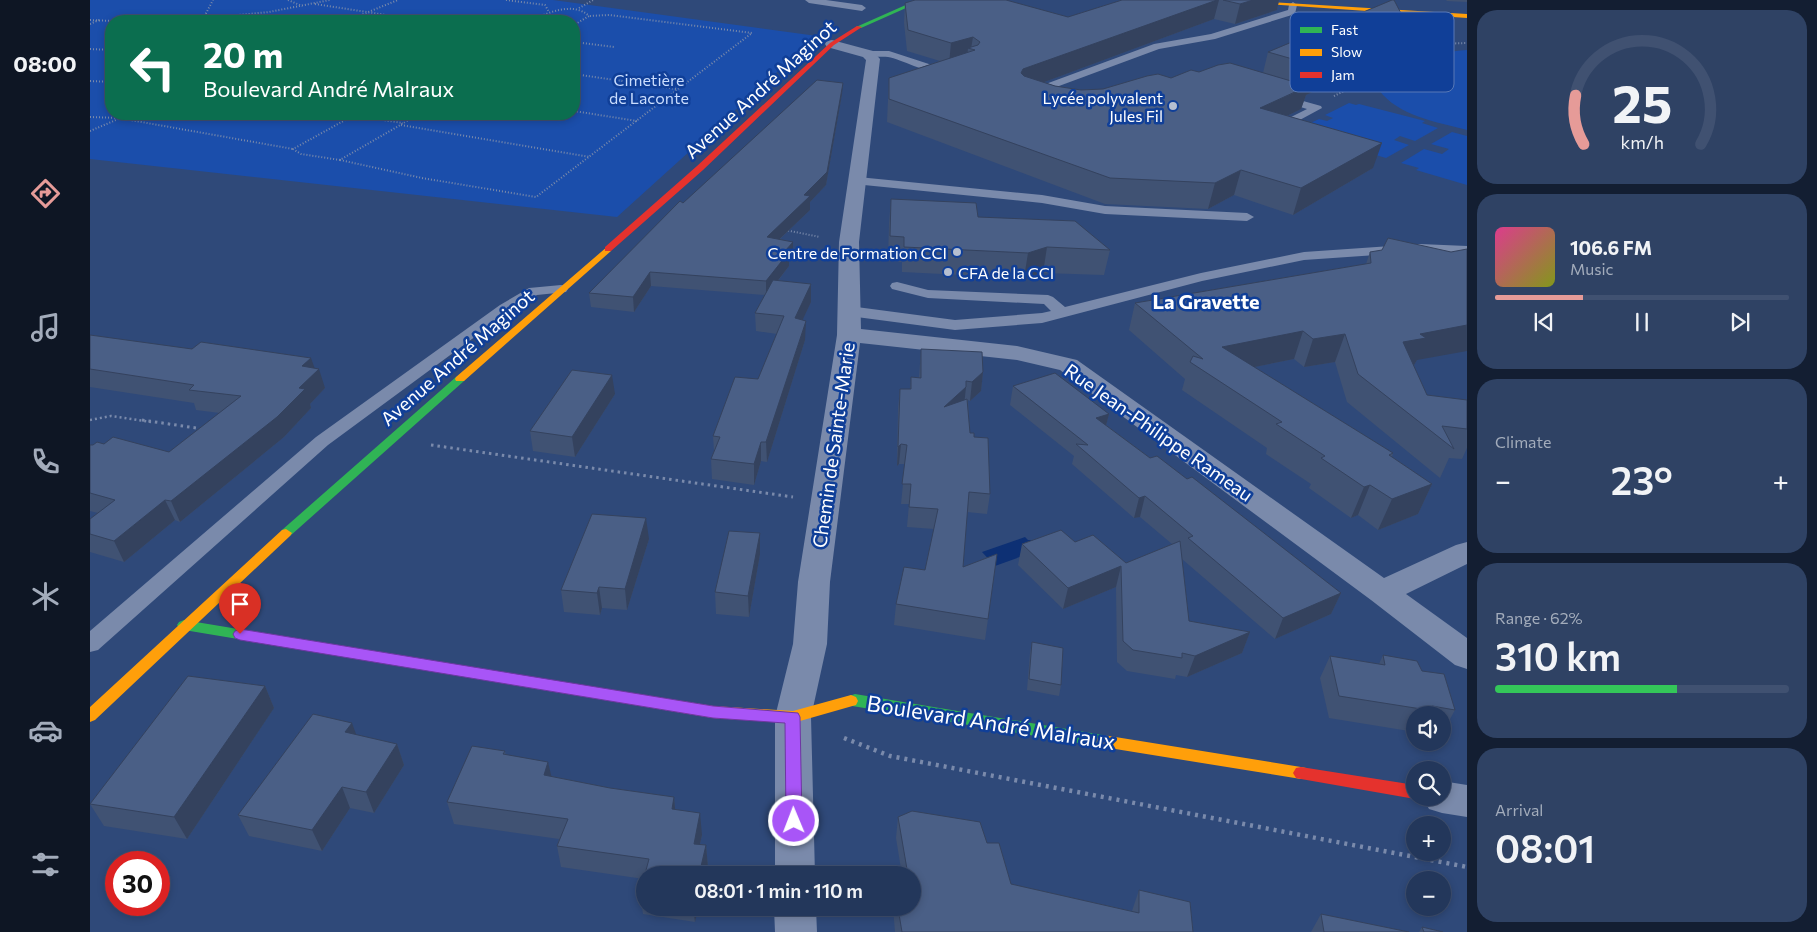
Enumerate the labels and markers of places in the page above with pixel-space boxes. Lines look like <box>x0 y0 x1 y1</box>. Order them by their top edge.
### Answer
place label: Lycée polyvalent Jules Fil <box>1042 88 1163 125</box>
marker: Lycée polyvalent Jules Fil <box>1167 100 1179 112</box>
place label: Centre de Formation CCI <box>768 243 947 262</box>
marker: Centre de Formation CCI <box>951 246 963 258</box>
place label: CFA de la CCI <box>958 263 1054 282</box>
marker: CFA de la CCI <box>942 266 954 278</box>
pin <box>219 583 261 634</box>

